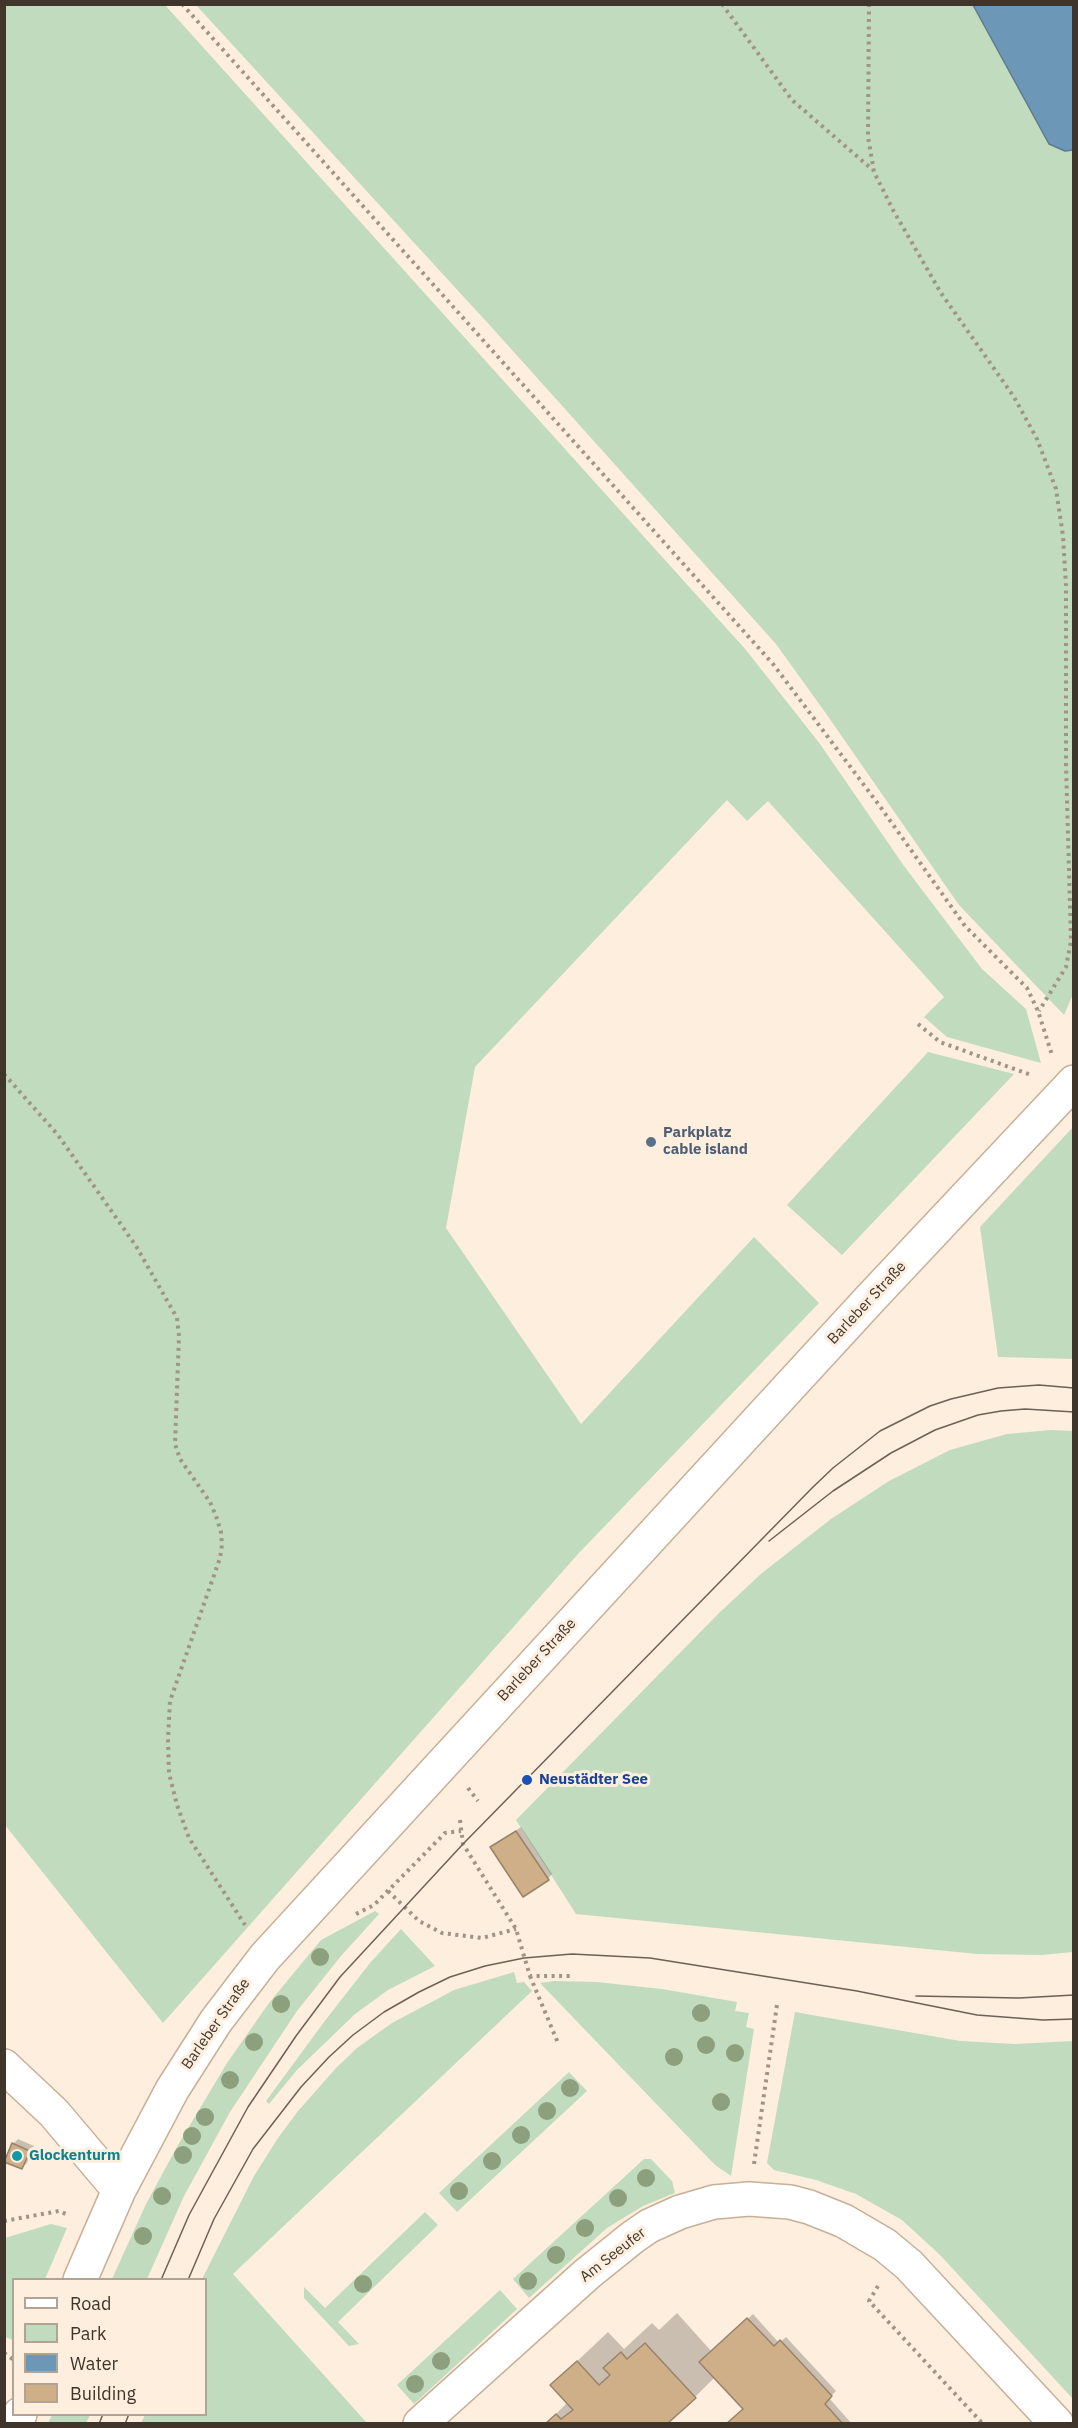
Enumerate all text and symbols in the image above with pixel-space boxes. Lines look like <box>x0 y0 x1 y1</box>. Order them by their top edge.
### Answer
place label: Parkplatz cable island <box>663 1124 748 1159</box>
marker: Parkplatz cable island <box>644 1135 658 1149</box>
street label: Barleber Straße <box>824 1258 910 1348</box>
street label: Barleber Straße <box>494 1615 580 1705</box>
place label: Neustädter See <box>539 1771 648 1789</box>
marker: Neustädter See <box>520 1773 534 1787</box>
street label: Barleber Straße <box>178 1975 254 2073</box>
place label: Glockenturm <box>29 2147 120 2165</box>
marker: Glockenturm <box>10 2149 24 2163</box>
street label: Am Seeufer <box>577 2224 649 2286</box>
legend <box>12 2278 207 2416</box>
text: Road <box>70 2292 111 2315</box>
text: Park <box>70 2322 106 2345</box>
text: Water <box>70 2352 118 2375</box>
text: Building <box>70 2382 136 2405</box>

